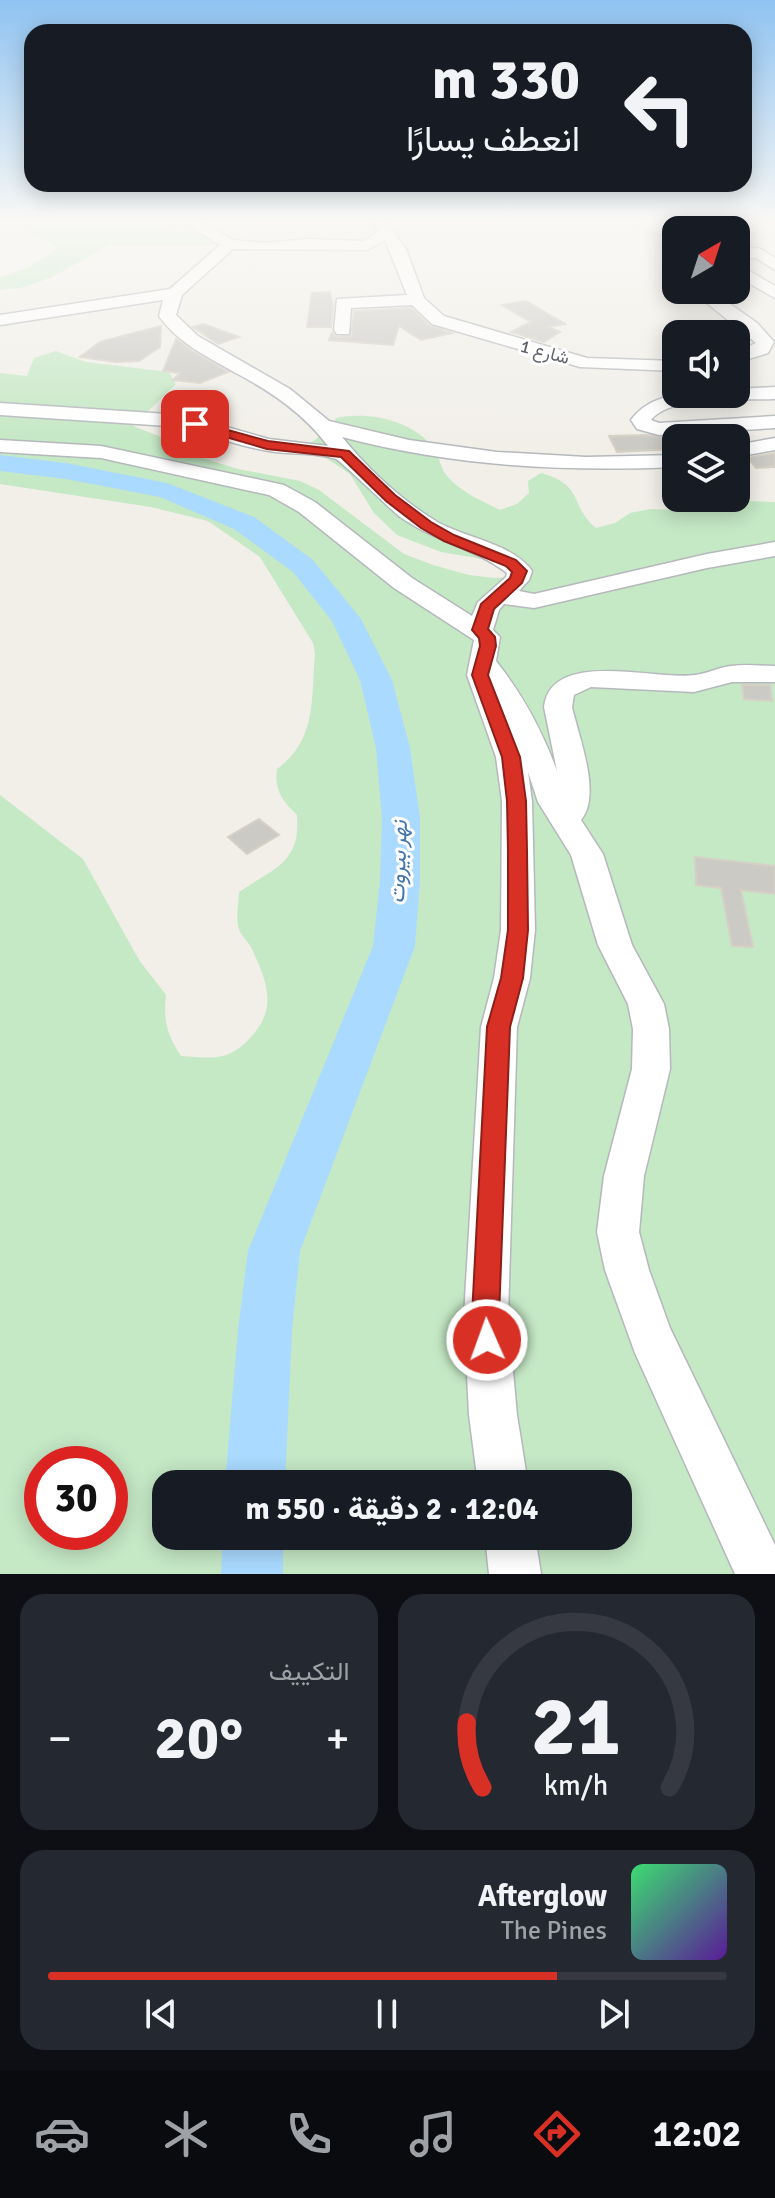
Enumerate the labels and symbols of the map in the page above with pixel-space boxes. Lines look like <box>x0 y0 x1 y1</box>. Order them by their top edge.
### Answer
north arrow <box>662 216 750 304</box>
street label: شارع 1 <box>518 335 572 370</box>
pin <box>161 390 229 458</box>
water label: نهر بيروت <box>383 818 413 904</box>
position arrow <box>445 1298 529 1382</box>
speed limit sign: 30 <box>24 1446 128 1550</box>

